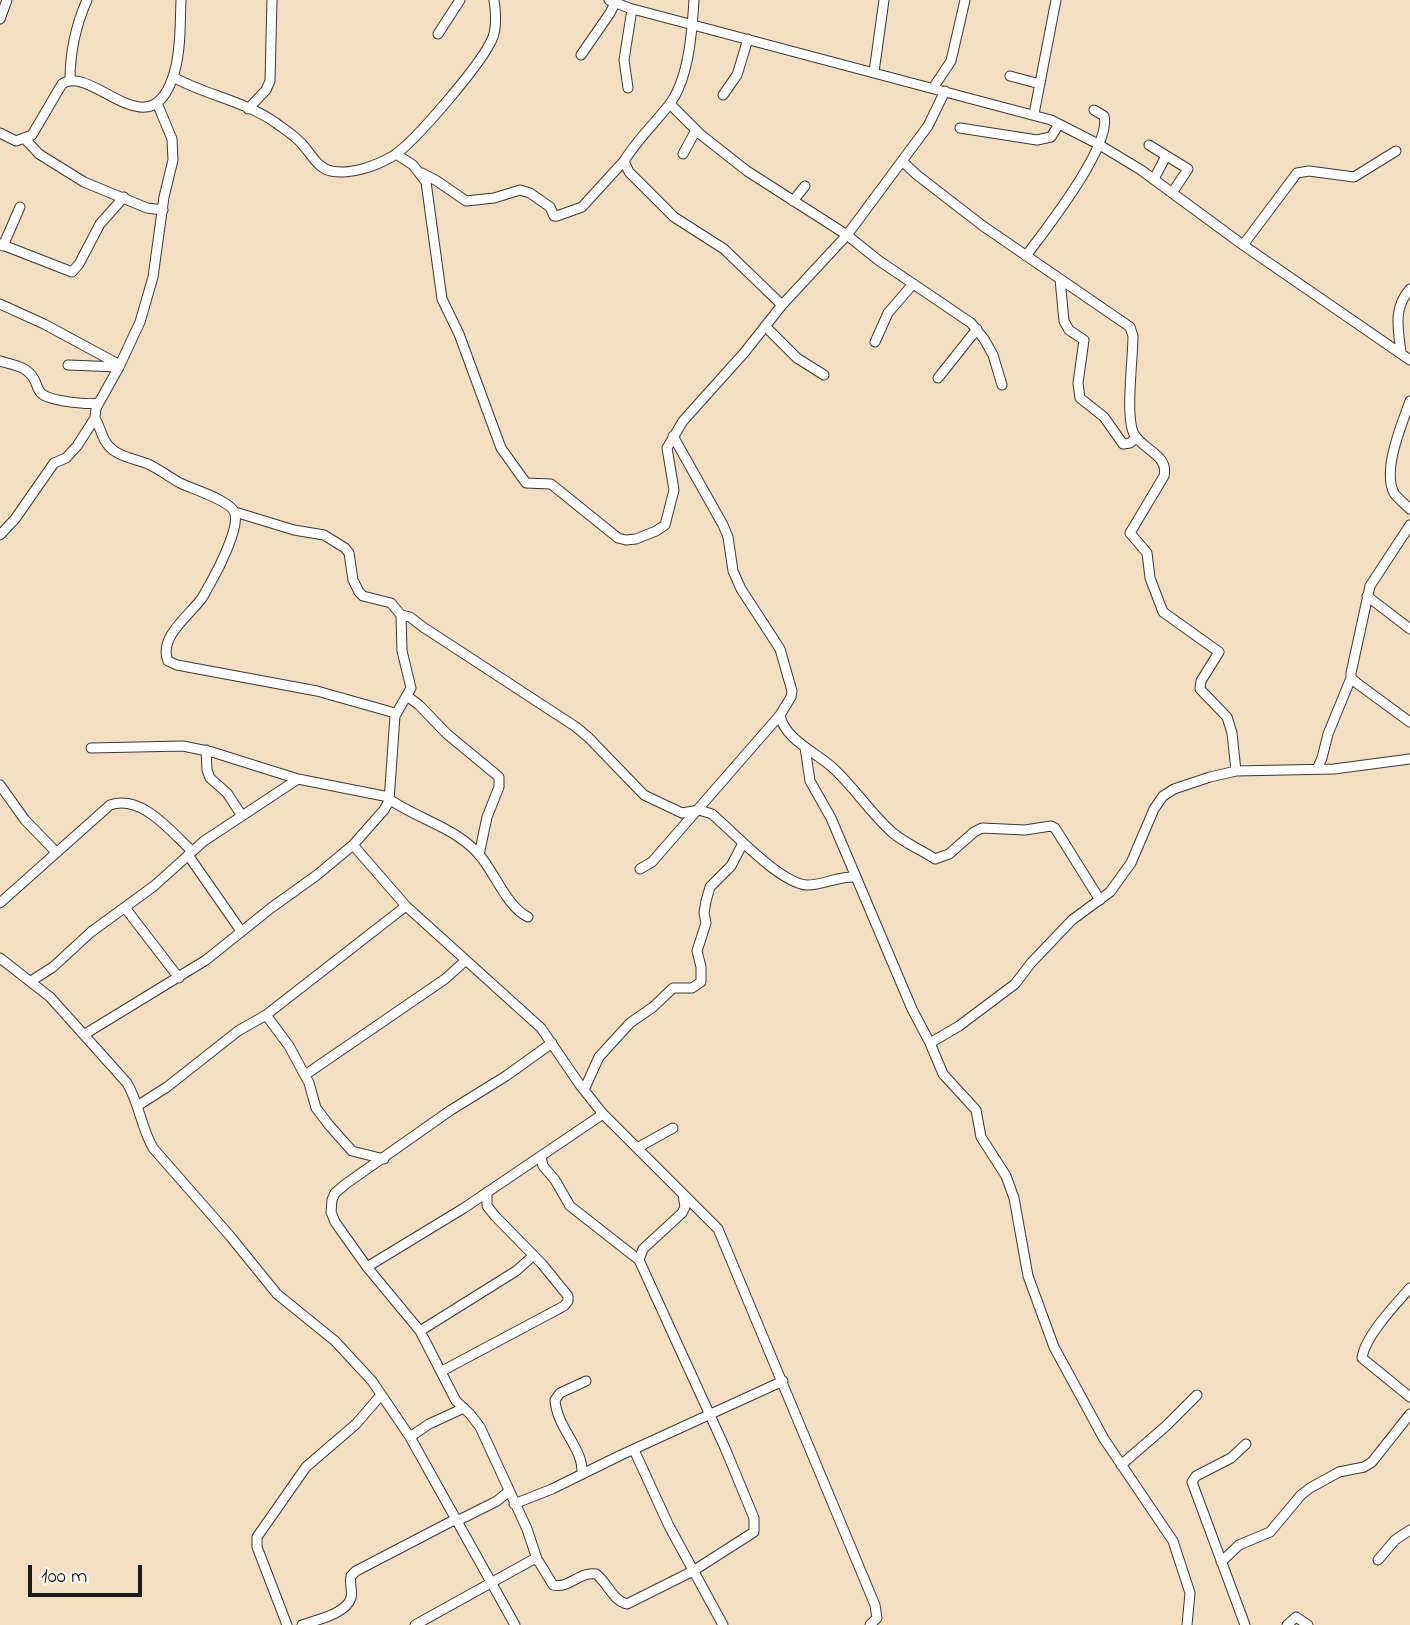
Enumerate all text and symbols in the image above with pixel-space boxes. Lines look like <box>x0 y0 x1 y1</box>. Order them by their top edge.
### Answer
scale bar <box>32 1552 145 1596</box>
text: 100 m <box>41 1562 87 1592</box>

